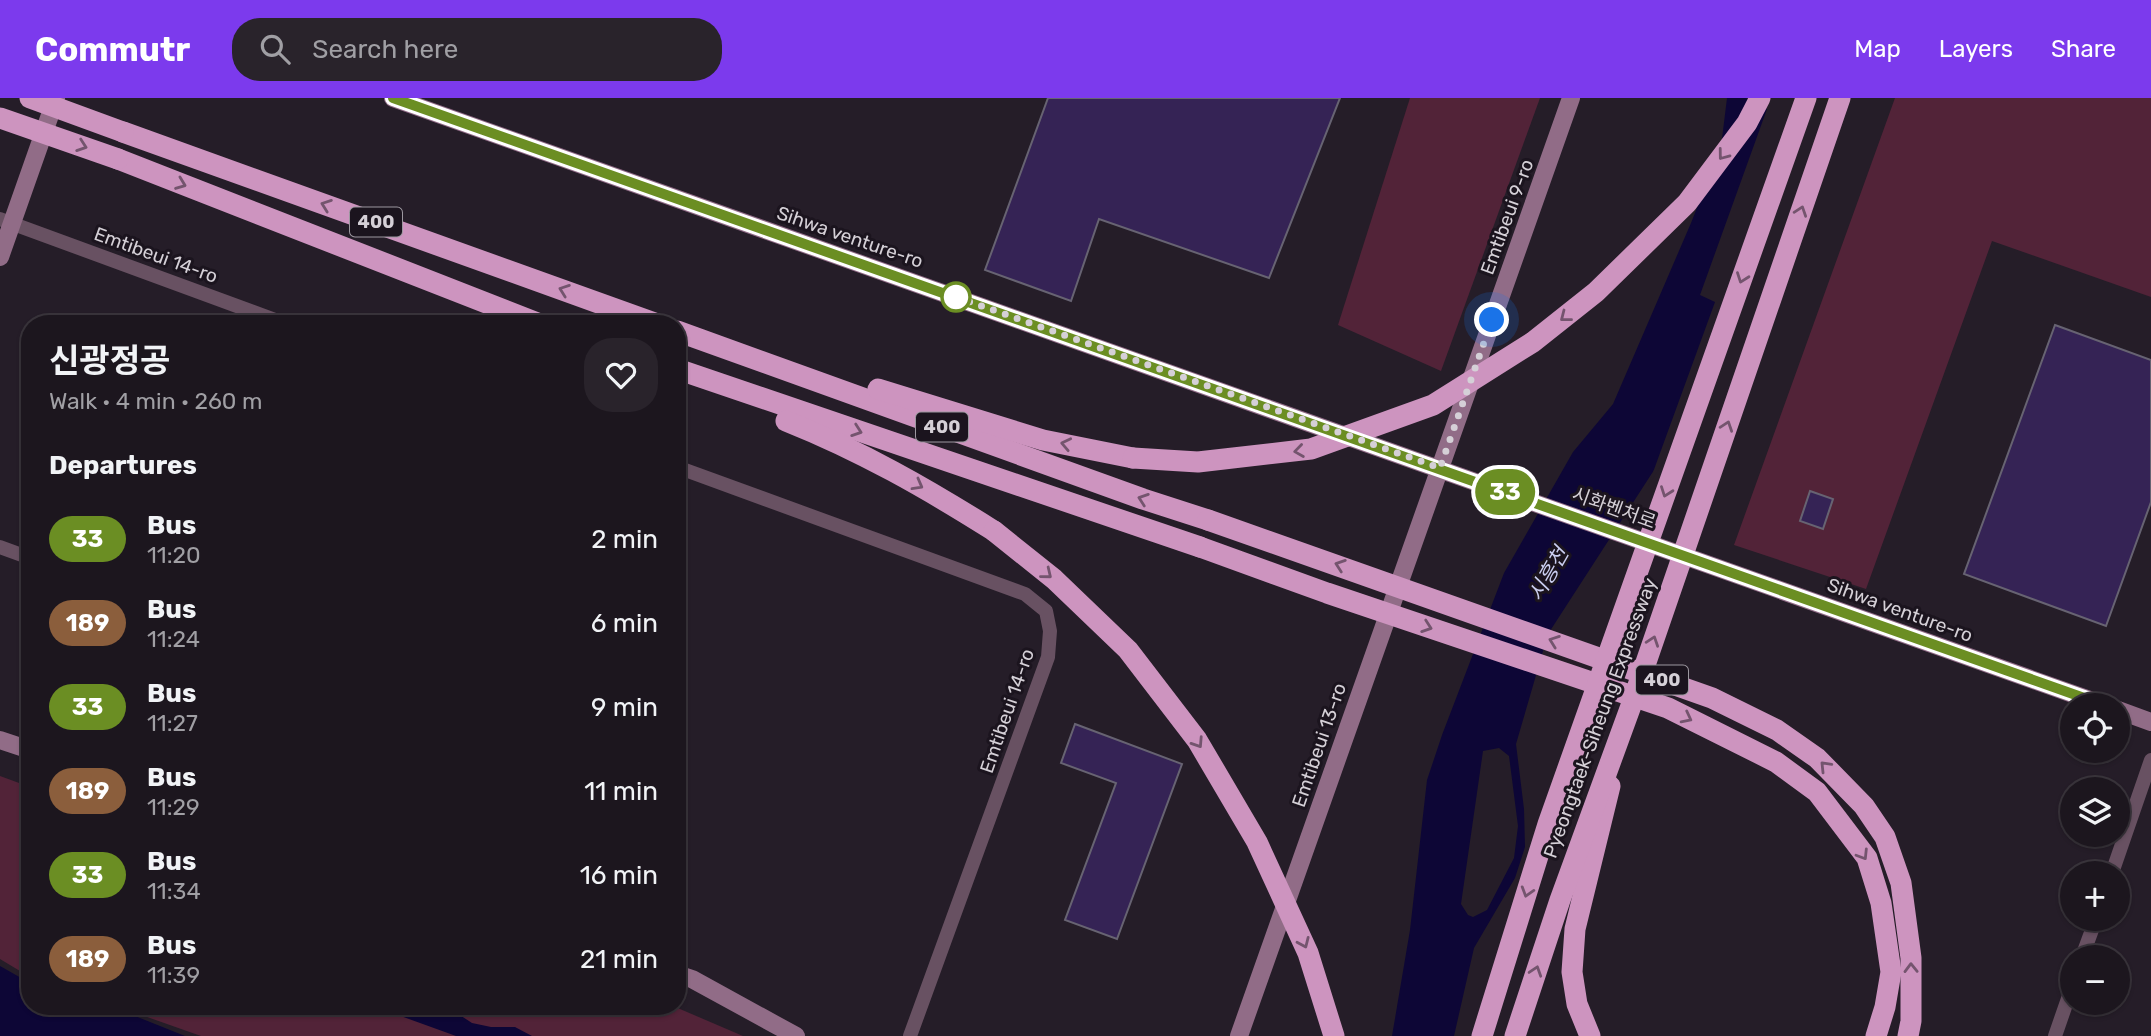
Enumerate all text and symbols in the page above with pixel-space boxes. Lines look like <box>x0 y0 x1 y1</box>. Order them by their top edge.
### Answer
search box <box>232 18 722 81</box>
text: Commutr <box>35 30 190 69</box>
icon: search <box>256 30 294 68</box>
text: Search here <box>312 34 458 65</box>
text: Map <box>1854 35 1901 63</box>
text: Layers <box>1939 35 2013 63</box>
text: Share <box>2051 35 2116 63</box>
one-way arrow <box>75 138 88 152</box>
one-way arrow <box>1719 147 1731 160</box>
street label: Emtibeui 9-ro <box>1475 156 1539 278</box>
one-way arrow <box>175 175 187 189</box>
one-way arrow <box>321 199 333 213</box>
street label: Sihwa venture-ro <box>774 201 926 273</box>
one-way arrow <box>1793 205 1807 218</box>
road number: 400 <box>350 208 402 237</box>
street label: Emtibeui 14-ro <box>91 222 221 288</box>
one-way arrow <box>1736 271 1750 283</box>
unlabelled marker <box>941 282 971 312</box>
one-way arrow <box>558 284 570 298</box>
your location <box>1474 302 1509 337</box>
one-way arrow <box>1560 308 1572 321</box>
button: heart <box>584 338 658 412</box>
text: 신광정공 <box>49 341 170 380</box>
text: Walk · 4 min · 260 m <box>49 387 263 415</box>
road number: 400 <box>916 412 968 442</box>
one-way arrow <box>1719 421 1733 433</box>
one-way arrow <box>851 423 863 437</box>
one-way arrow <box>1060 438 1072 453</box>
one-way arrow <box>1293 444 1304 459</box>
text: Departures <box>49 450 197 481</box>
line badge: 33 <box>1474 469 1536 515</box>
one-way arrow <box>911 476 924 490</box>
text: 33 <box>1489 478 1521 506</box>
street label: 시화벤처로 <box>1569 482 1659 534</box>
one-way arrow <box>1660 486 1674 498</box>
one-way arrow <box>1137 493 1150 507</box>
text: Bus <box>147 510 196 541</box>
text: 2 min <box>591 524 658 555</box>
text: 33 <box>72 525 103 553</box>
water label: 시흥천 <box>1523 540 1575 605</box>
text: 11:20 <box>147 541 201 569</box>
one-way arrow <box>1334 559 1346 573</box>
one-way arrow <box>1038 566 1051 578</box>
street label: Sihwa venture-ro <box>1824 573 1976 647</box>
street label: Pyeongtaek-Siheung Expressway <box>1539 575 1661 861</box>
text: Bus <box>147 594 196 625</box>
text: 6 min <box>591 608 658 639</box>
text: 189 <box>66 609 109 637</box>
one-way arrow <box>1420 619 1432 633</box>
text: 11:24 <box>147 625 200 653</box>
one-way arrow <box>1548 635 1560 649</box>
one-way arrow <box>1645 636 1659 648</box>
street label: Emtibeui 14-ro <box>975 646 1039 776</box>
road number: 400 <box>1636 666 1688 694</box>
text: Bus <box>147 678 196 709</box>
street label: Emtibeui 13-ro <box>1287 680 1351 810</box>
text: 9 min <box>591 692 658 723</box>
text: 33 <box>72 693 103 721</box>
map controls <box>2060 693 2130 1015</box>
button: locate <box>2060 693 2130 763</box>
text: 11:27 <box>147 709 198 737</box>
one-way arrow <box>1680 709 1692 723</box>
one-way arrow <box>1190 735 1203 748</box>
text: Bus <box>147 762 196 793</box>
one-way arrow <box>1821 762 1834 775</box>
text: 11 min <box>584 776 658 807</box>
text: 189 <box>66 777 109 805</box>
button: layers <box>2060 777 2130 847</box>
text: 11:29 <box>147 793 200 821</box>
text: Bus <box>147 846 196 877</box>
one-way arrow <box>1854 847 1867 860</box>
text: 16 min <box>580 860 658 891</box>
text: 33 <box>72 861 103 889</box>
button: + <box>2060 861 2130 931</box>
text: 11:34 <box>147 877 201 905</box>
one-way arrow <box>1520 886 1535 898</box>
text: Bus <box>147 930 196 961</box>
one-way arrow <box>1296 936 1310 949</box>
text: 21 min <box>580 944 658 975</box>
text: 189 <box>66 945 109 973</box>
button: − <box>2060 945 2130 1015</box>
text: 11:39 <box>147 961 200 989</box>
one-way arrow <box>1903 962 1919 973</box>
one-way arrow <box>1528 966 1542 978</box>

